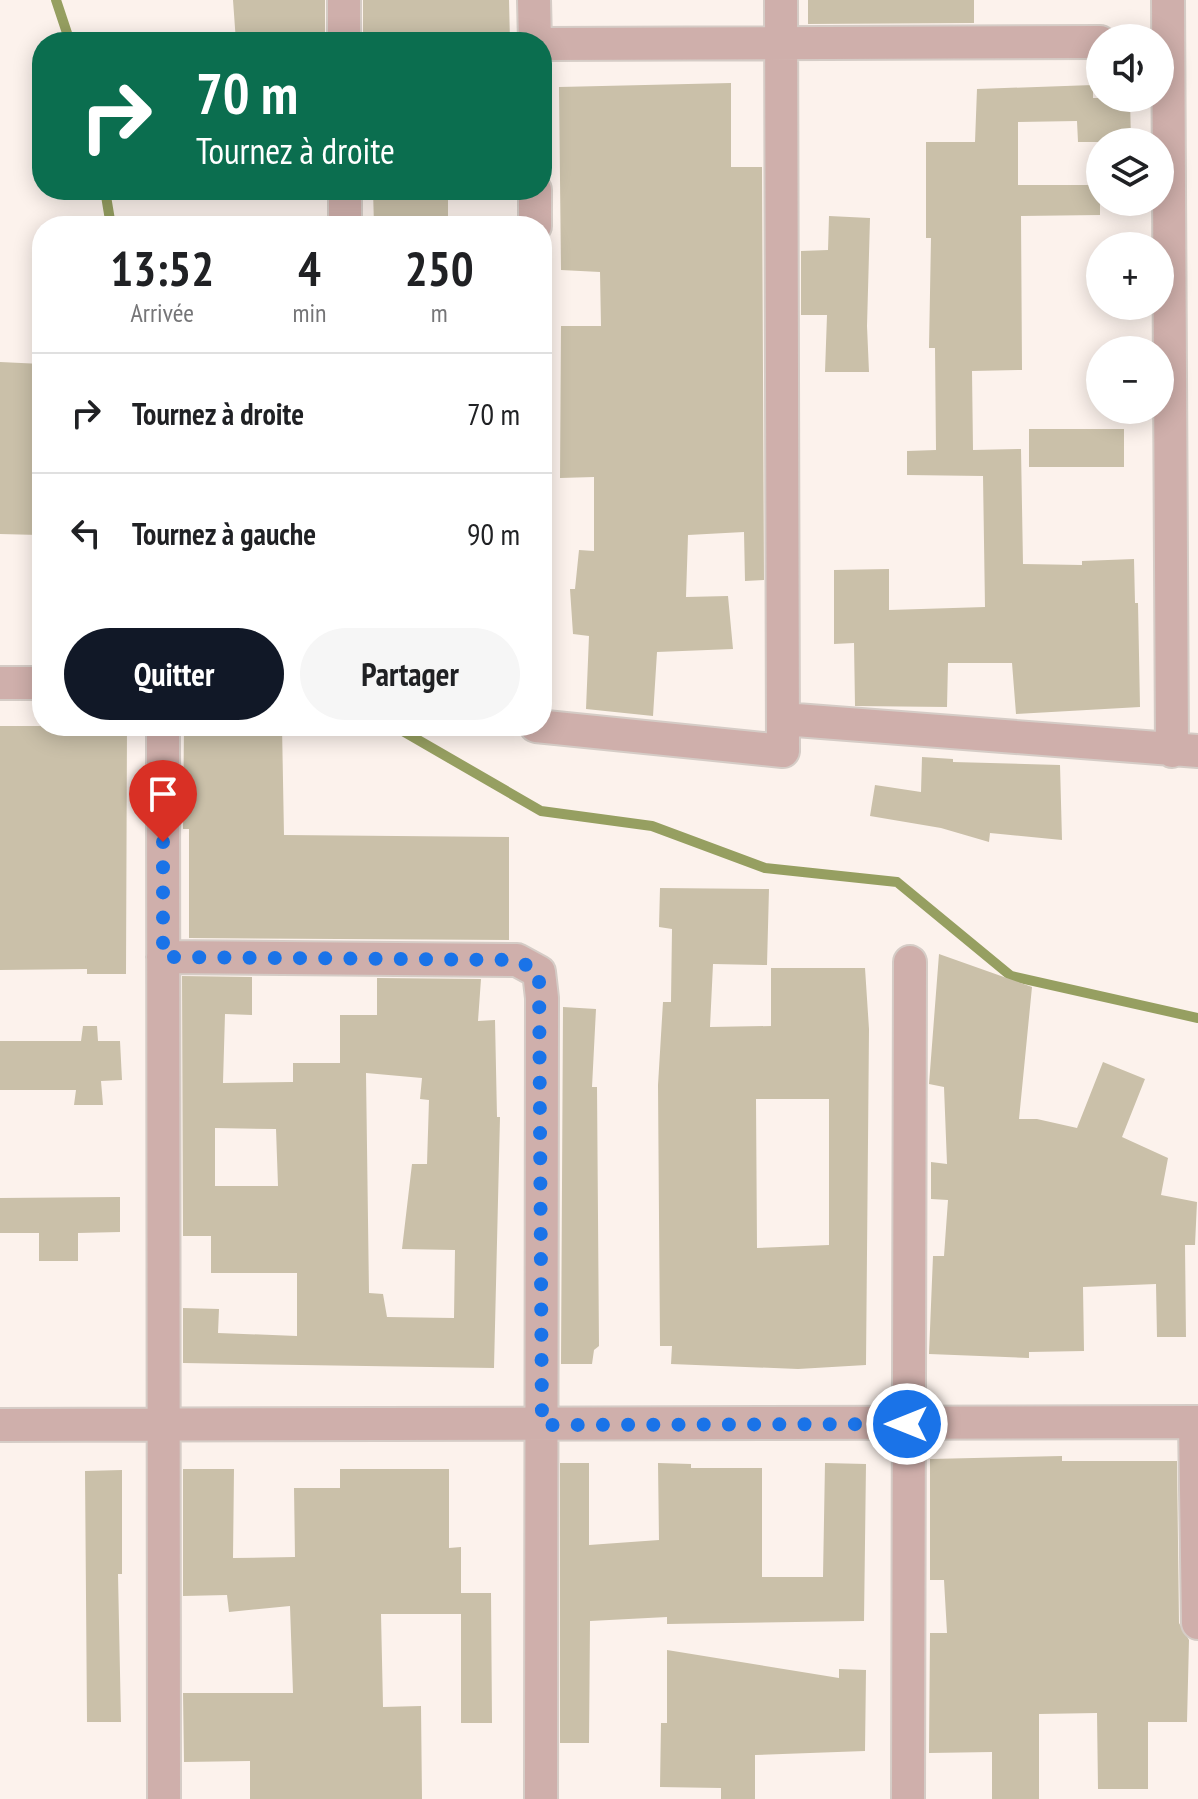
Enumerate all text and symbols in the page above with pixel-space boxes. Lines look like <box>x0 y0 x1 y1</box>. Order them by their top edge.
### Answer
map controls <box>1086 24 1174 424</box>
button: sound <box>1086 24 1174 112</box>
text: 70 m <box>196 57 298 129</box>
icon: right <box>64 64 168 168</box>
text: Tournez à droite <box>196 127 395 174</box>
button: layers <box>1086 128 1174 216</box>
button: + <box>1086 232 1174 320</box>
text: 13:52 <box>110 237 214 299</box>
text: 4 <box>298 237 321 299</box>
text: 250 <box>405 237 474 299</box>
text: Arrivée <box>130 296 194 329</box>
text: min <box>292 296 326 329</box>
text: m <box>431 296 448 329</box>
button: − <box>1086 336 1174 424</box>
icon: right <box>64 391 108 435</box>
text: Tournez à droite <box>132 394 304 433</box>
text: 70 m <box>467 394 520 433</box>
icon: left <box>64 511 108 555</box>
text: Tournez à gauche <box>132 514 316 553</box>
text: 90 m <box>467 514 520 553</box>
button: Quitter <box>64 628 284 720</box>
button: Partager <box>300 628 520 720</box>
pin <box>129 760 197 842</box>
icon: arrive <box>141 772 185 816</box>
position arrow <box>865 1382 949 1466</box>

